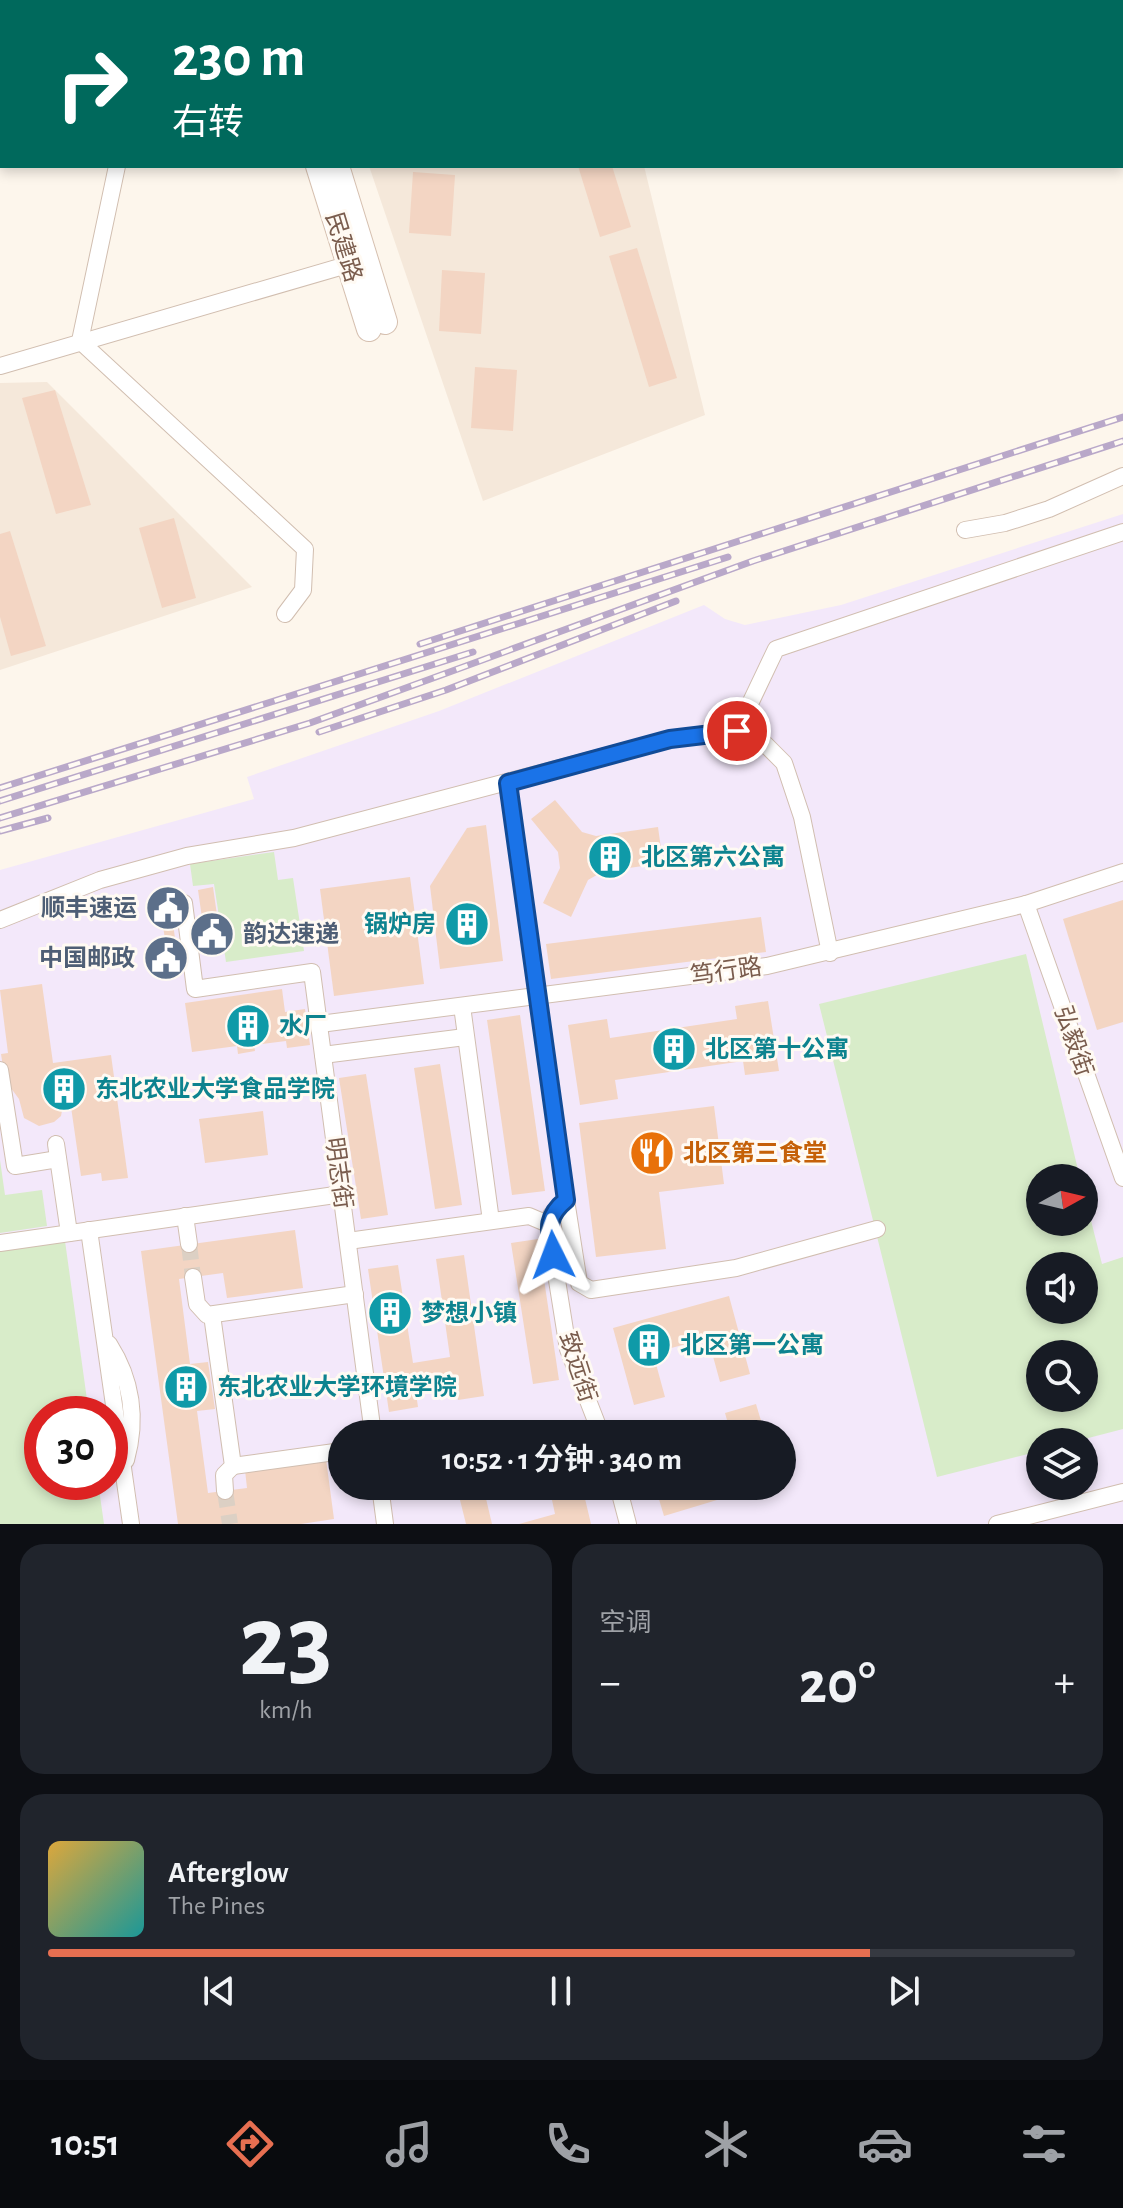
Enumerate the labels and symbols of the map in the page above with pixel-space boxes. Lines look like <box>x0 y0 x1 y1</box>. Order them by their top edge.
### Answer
street label: 民建路 <box>321 209 367 285</box>
pin <box>703 697 771 765</box>
building icon: 北区第六公寓 <box>586 833 634 881</box>
place label: 北区第六公寓 <box>641 844 785 870</box>
public building icon: 顺丰速运 <box>144 884 192 932</box>
place label: 顺丰速运 <box>41 895 137 921</box>
building icon: 锅炉房 <box>443 900 491 948</box>
public building icon: 韵达速递 <box>188 910 236 958</box>
place label: 锅炉房 <box>364 911 436 937</box>
place label: 韵达速递 <box>243 921 339 947</box>
public building icon: 中国邮政 <box>142 934 190 982</box>
place label: 中国邮政 <box>39 945 135 971</box>
street label: 笃行路 <box>689 953 763 989</box>
building icon: 水厂 <box>224 1002 272 1050</box>
street label: 弘毅街 <box>1050 1003 1098 1079</box>
place label: 水厂 <box>279 1013 327 1039</box>
building icon: 北区第十公寓 <box>650 1025 698 1073</box>
place label: 北区第十公寓 <box>705 1036 849 1062</box>
building icon: 东北农业大学食品学院 <box>40 1065 88 1113</box>
place label: 东北农业大学食品学院 <box>95 1076 335 1102</box>
restaurant icon: 北区第三食堂 <box>628 1129 676 1177</box>
street label: 明志街 <box>321 1136 357 1210</box>
place label: 北区第三食堂 <box>683 1140 827 1166</box>
north arrow <box>1026 1164 1098 1236</box>
position arrow <box>511 1213 595 1297</box>
building icon: 梦想小镇 <box>366 1289 414 1337</box>
place label: 梦想小镇 <box>421 1300 517 1326</box>
building icon: 北区第一公寓 <box>625 1321 673 1369</box>
street label: 致远街 <box>555 1329 601 1405</box>
place label: 北区第一公寓 <box>680 1332 824 1358</box>
building icon: 东北农业大学环境学院 <box>162 1363 210 1411</box>
place label: 东北农业大学环境学院 <box>217 1374 457 1400</box>
speed limit sign: 30 <box>24 1396 128 1500</box>

